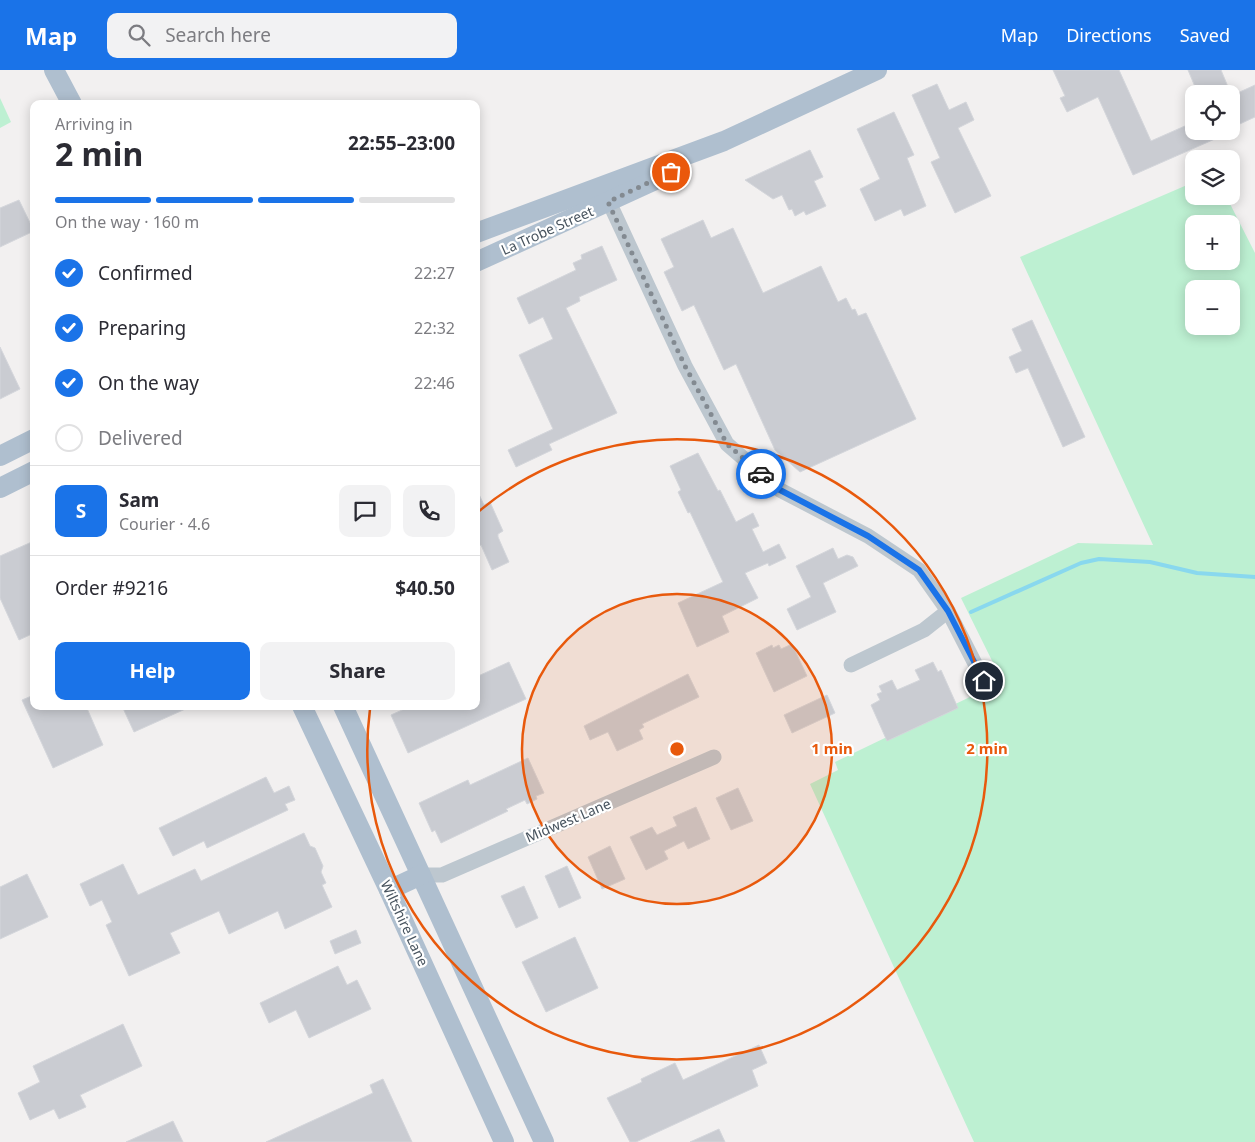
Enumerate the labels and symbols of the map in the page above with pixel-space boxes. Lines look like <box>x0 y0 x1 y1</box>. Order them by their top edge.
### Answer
pin <box>650 151 692 193</box>
street label: La Trobe Street <box>498 201 596 259</box>
courier <box>736 449 786 499</box>
pin <box>963 660 1005 702</box>
text: 1 min <box>811 738 853 758</box>
text: 2 min <box>966 738 1008 758</box>
centre of rings <box>668 740 686 758</box>
street label: Midwest Lane <box>522 793 614 847</box>
street label: Wiltshire Lane <box>377 877 433 969</box>

